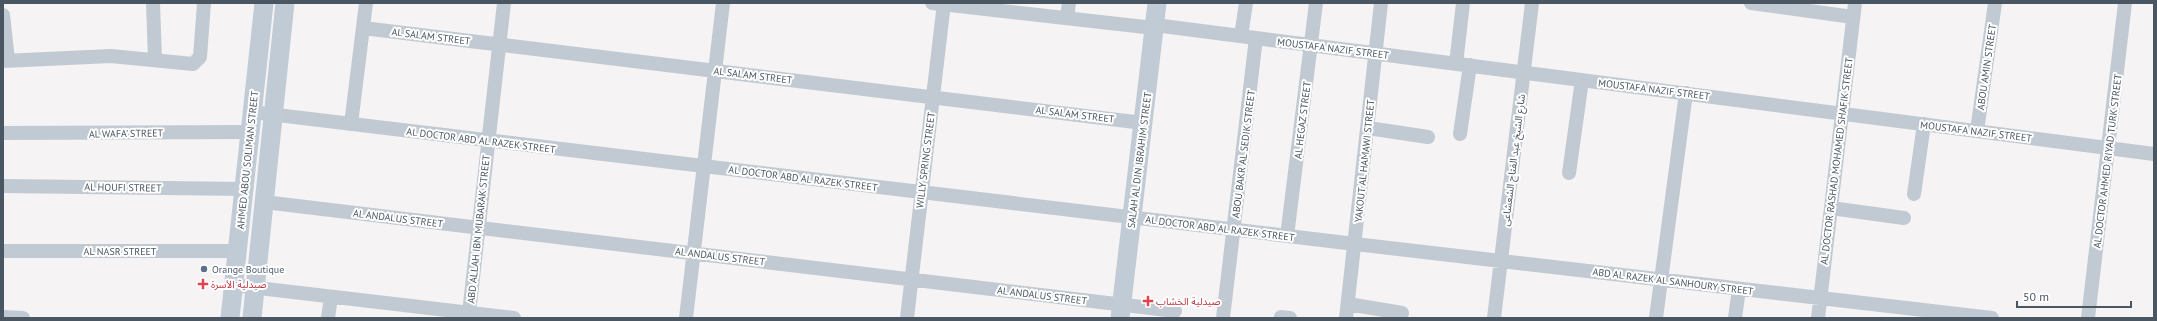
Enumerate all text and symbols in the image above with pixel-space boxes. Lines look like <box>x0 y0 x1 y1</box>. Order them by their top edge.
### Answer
street label: ABOU AMIN STREET <box>1974 23 1999 111</box>
street label: AL SALAM STREET <box>391 25 471 48</box>
street label: MOUSTAFA NAZIF STREET <box>1276 35 1390 62</box>
street label: AL DOCTOR RASHAD MOHAMED SHAFIK STREET <box>1817 56 1856 265</box>
street label: AL SALAM STREET <box>713 64 793 87</box>
street label: AL DOCTOR AHMED RIYAD TURK STREET <box>2090 73 2125 249</box>
street label: MOUSTAFA NAZIF STREET <box>1597 76 1711 103</box>
street label: AL HEGAZ STREET <box>1291 80 1314 160</box>
street label: ABOU BAKR AL SEDIK STREET <box>1229 89 1258 219</box>
street label: AHMED ABOU SOLIMAN STREET <box>234 90 261 230</box>
street label: SALAH AL DIN IBRAHIM STREET <box>1125 91 1154 229</box>
street label: شارع الشيخ عبد الفتاح الشعشاعى <box>1499 93 1529 227</box>
street label: YAKOUT AL HAMAWI STREET <box>1352 99 1377 223</box>
street label: AL SALAM STREET <box>1035 103 1115 126</box>
street label: WILLY SPRING STREET <box>913 111 938 209</box>
street label: MOUSTAFA NAZIF STREET <box>1919 118 2033 145</box>
street label: AL DOCTOR ABD AL RAZEK STREET <box>406 125 557 156</box>
street label: AL WAFA' STREET <box>89 126 164 141</box>
street label: ABD ALLAH IBN MUBARAK STREET <box>464 154 493 304</box>
street label: AL DOCTOR ABD AL RAZEK STREET <box>728 163 879 194</box>
street label: AL HOUFI STREET <box>84 180 162 195</box>
street label: AL ANDALUS STREET <box>352 207 444 231</box>
street label: AL DOCTOR ABD AL RAZEK STREET <box>1145 213 1296 244</box>
street label: AL NASR STREET <box>84 245 157 258</box>
street label: AL ANDALUS STREET <box>674 245 766 269</box>
place label: Orange Boutique <box>212 263 284 276</box>
marker: Orange Boutique <box>199 264 209 274</box>
street label: ABD AL RAZEK AL SANHOURY STREET <box>1592 265 1755 298</box>
place label: صيدلية الأسرة <box>211 278 267 291</box>
marker: صيدلية الأسرة <box>198 279 208 289</box>
scale bar <box>2017 283 2131 309</box>
street label: AL ANDALUS STREET <box>996 284 1088 308</box>
text: 50 m <box>2023 289 2049 304</box>
place label: صيدلية الخشاب <box>1156 295 1221 308</box>
marker: صيدلية الخشاب <box>1143 296 1153 306</box>

